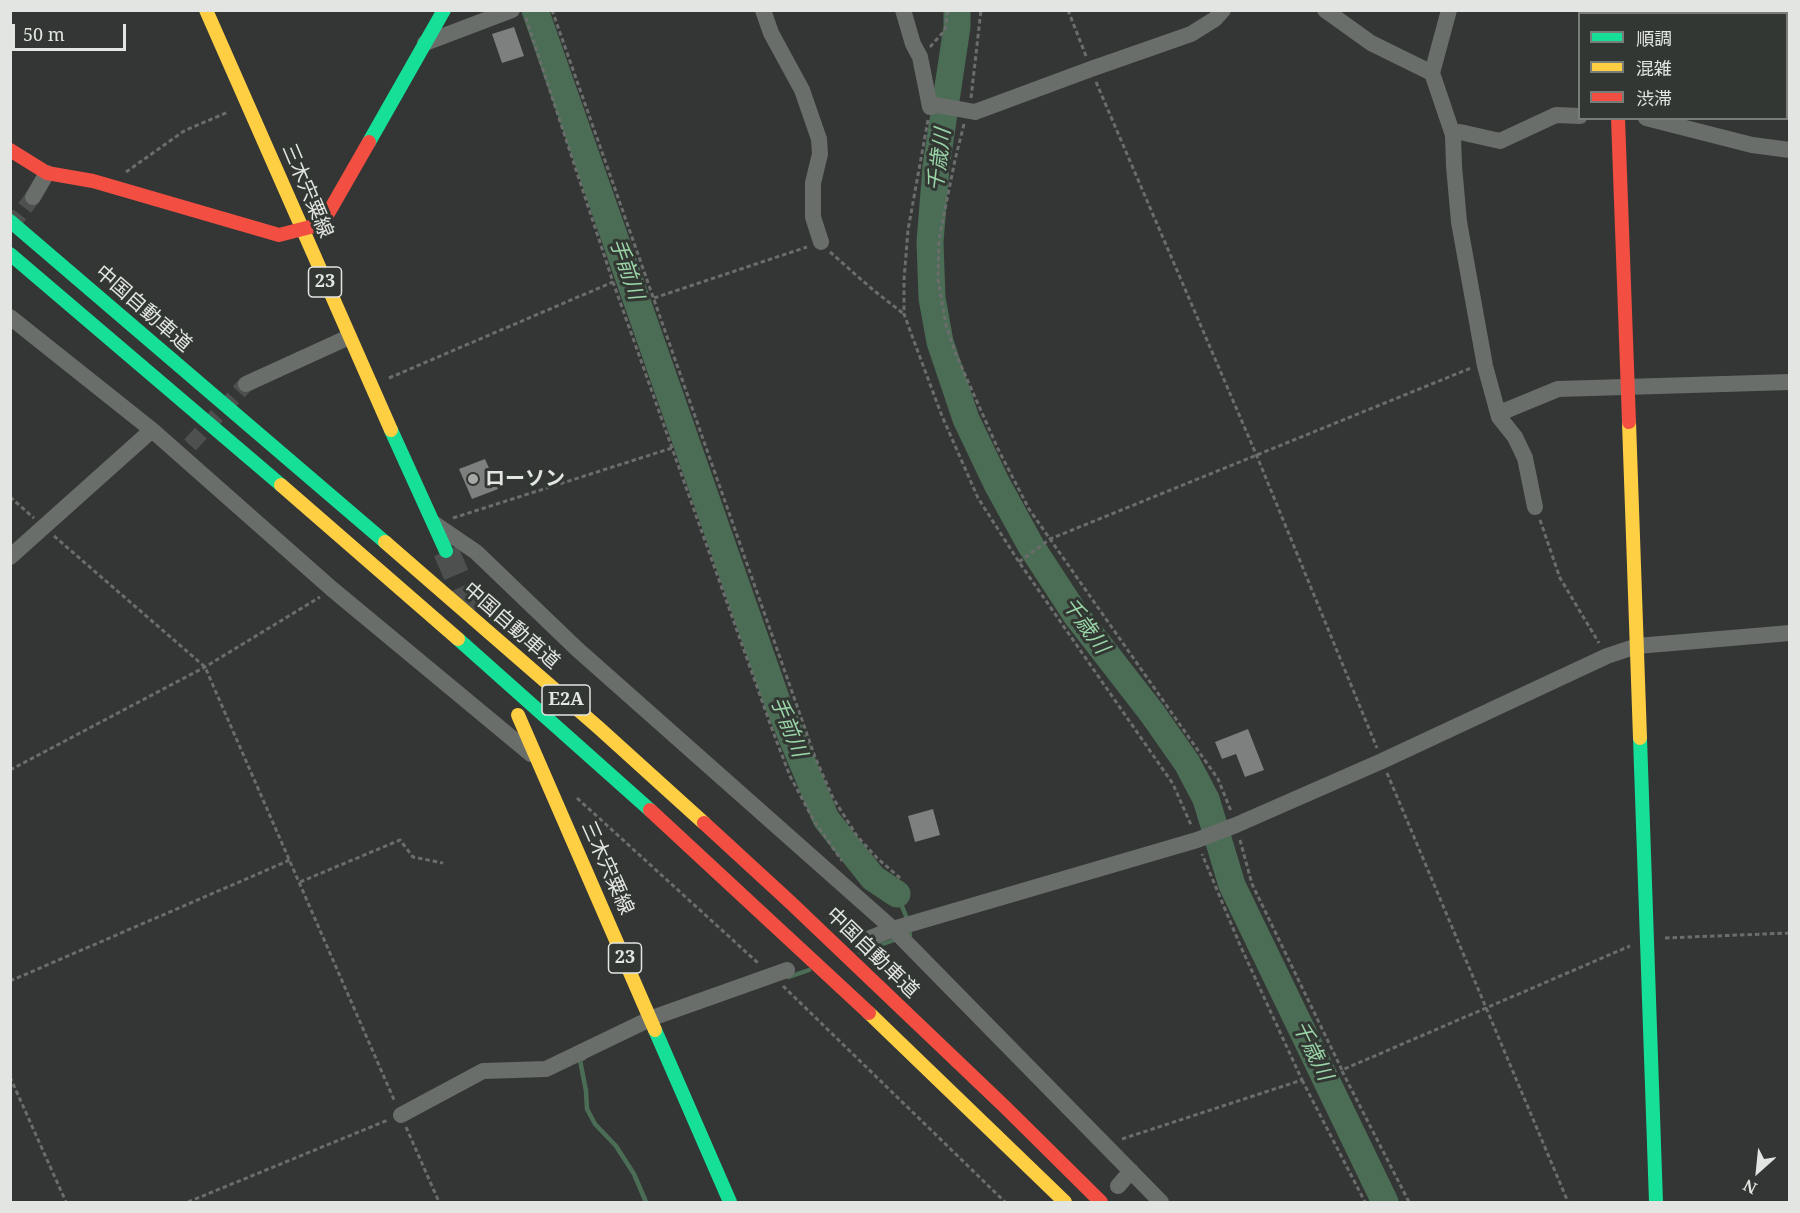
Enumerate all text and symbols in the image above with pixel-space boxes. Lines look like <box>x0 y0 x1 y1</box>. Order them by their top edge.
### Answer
scale bar <box>15 12 129 50</box>
legend <box>1578 12 1788 120</box>
text: 50 m <box>23 22 65 46</box>
text: 順調 <box>1636 26 1672 50</box>
text: 混雑 <box>1636 56 1672 80</box>
text: 渋滞 <box>1636 86 1672 110</box>
water label: 千歳川 <box>924 127 956 193</box>
street label: 三木宍粟線 <box>276 140 338 242</box>
water label: 手前川 <box>604 235 648 303</box>
street label: 中国自動車道 <box>90 261 196 357</box>
road number: 23 <box>308 267 342 297</box>
place label: ローソン <box>485 467 565 491</box>
marker: ローソン <box>466 472 480 486</box>
street label: 中国自動車道 <box>458 578 564 674</box>
water label: 千歳川 <box>1056 593 1114 659</box>
road number: E2A <box>542 685 590 715</box>
water label: 手前川 <box>765 693 811 761</box>
street label: 三木宍粟線 <box>576 817 638 919</box>
street label: 中国自動車道 <box>821 903 923 1003</box>
road number: 23 <box>608 943 642 973</box>
water label: 千歳川 <box>1287 1017 1337 1085</box>
north arrow <box>1728 1141 1788 1201</box>
text: N <box>1739 1174 1760 1200</box>

